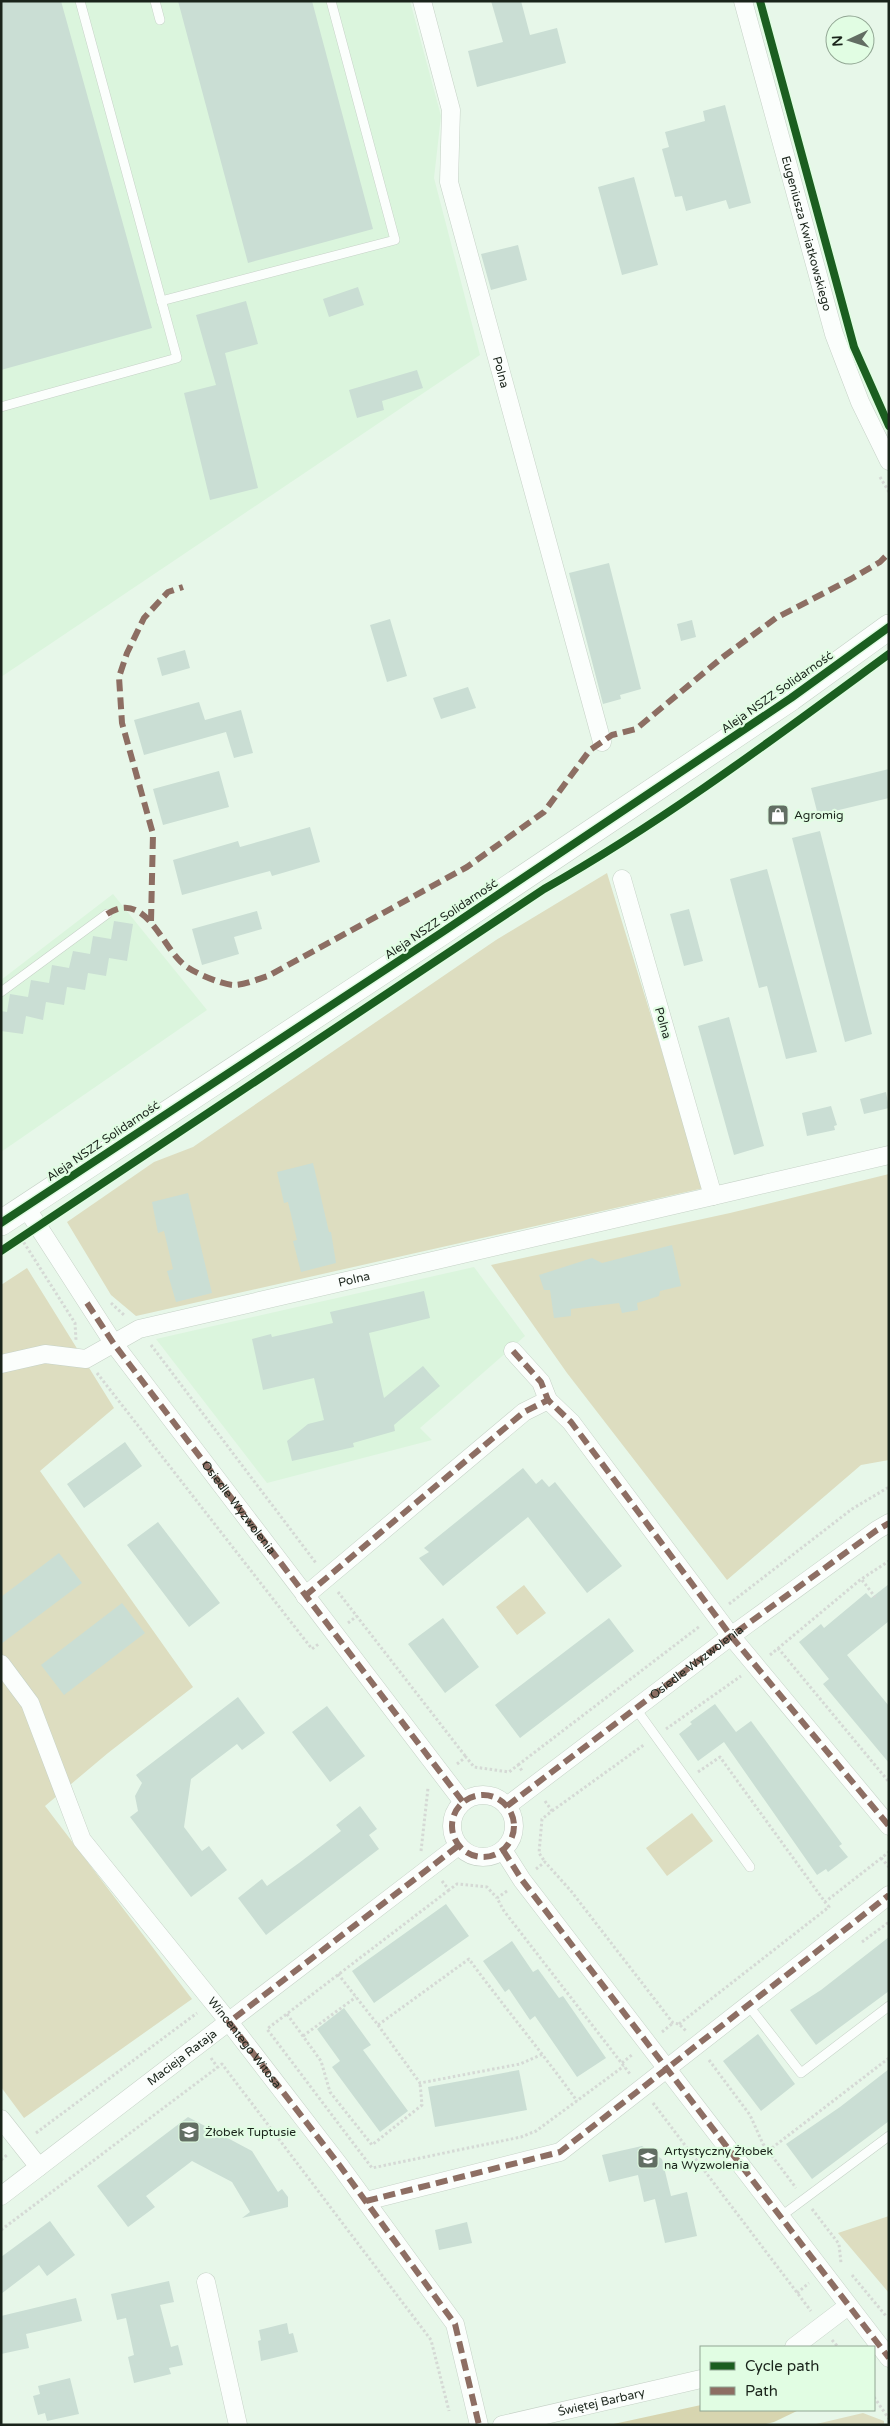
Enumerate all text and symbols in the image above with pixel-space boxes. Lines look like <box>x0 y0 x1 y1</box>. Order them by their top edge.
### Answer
north arrow <box>825 15 875 65</box>
text: N <box>829 35 846 47</box>
street label: Eugeniusza Kwiatkowskiego <box>779 154 834 313</box>
street label: Polna <box>490 355 512 390</box>
street label: Aleja NSZZ Solidarność <box>718 648 836 736</box>
shop icon: Agromig <box>766 803 790 827</box>
place label: Agromig <box>794 808 844 822</box>
street label: Aleja NSZZ Solidarność <box>382 876 500 962</box>
street label: Polna <box>652 1006 674 1040</box>
street label: Aleja NSZZ Solidarność <box>44 1098 162 1184</box>
street label: Polna <box>337 1269 371 1290</box>
street label: Osiedle Wyzwolenia <box>199 1458 279 1557</box>
street label: Osiedle Wyzwolenia <box>647 1622 746 1702</box>
street label: Wincentego Witosa <box>205 1994 284 2091</box>
street label: Macieja Rataja <box>144 2026 220 2088</box>
school or university icon: Żłobek Tuptusie <box>177 2120 201 2144</box>
place label: Żłobek Tuptusie <box>205 2125 296 2139</box>
place label: Artystyczny Żłobek na Wyzwolenia <box>664 2144 774 2172</box>
school or university icon: Artystyczny Żłobek na Wyzwolenia <box>636 2146 660 2170</box>
legend <box>700 2346 875 2411</box>
text: Cycle path <box>745 2357 819 2375</box>
text: Path <box>745 2382 778 2400</box>
street label: Świętej Barbary <box>556 2385 647 2419</box>

